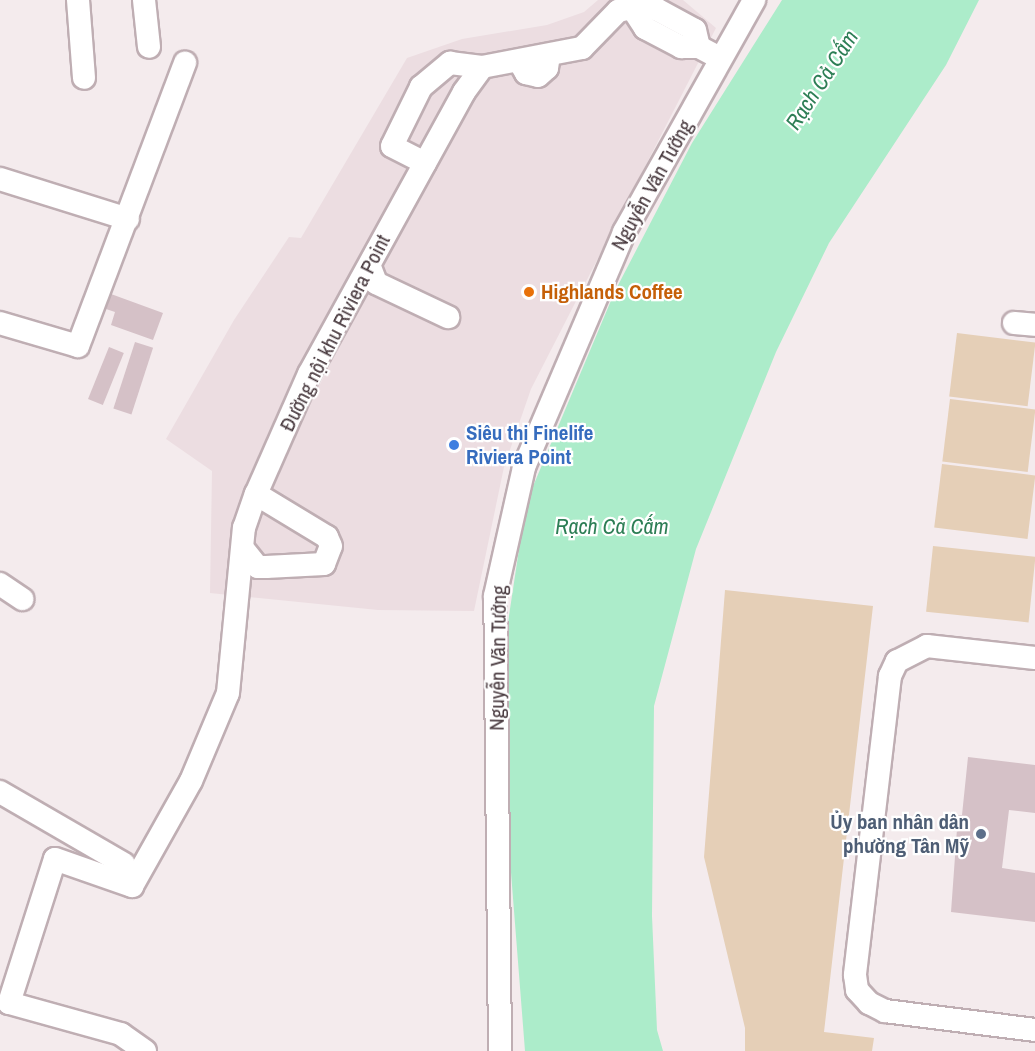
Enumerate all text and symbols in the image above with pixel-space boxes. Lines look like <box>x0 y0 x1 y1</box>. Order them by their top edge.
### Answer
water label: Rạch Cả Cấm <box>780 25 864 135</box>
street label: Nguyễn Văn Tưởng <box>606 115 698 255</box>
street label: Đường nội khu Riviera Point <box>274 230 396 436</box>
place label: Highlands Coffee <box>541 279 683 305</box>
marker: Highlands Coffee <box>522 285 536 299</box>
place label: Siêu thị Finelife Riviera Point <box>466 420 593 470</box>
marker: Siêu thị Finelife Riviera Point <box>447 438 461 452</box>
water label: Rạch Cả Cấm <box>555 514 669 540</box>
street label: Nguyễn Văn Tưởng <box>484 585 512 731</box>
place label: Ủy ban nhân dân phường Tân Mỹ <box>830 809 969 859</box>
marker: Ủy ban nhân dân phường Tân Mỹ <box>974 827 988 841</box>

